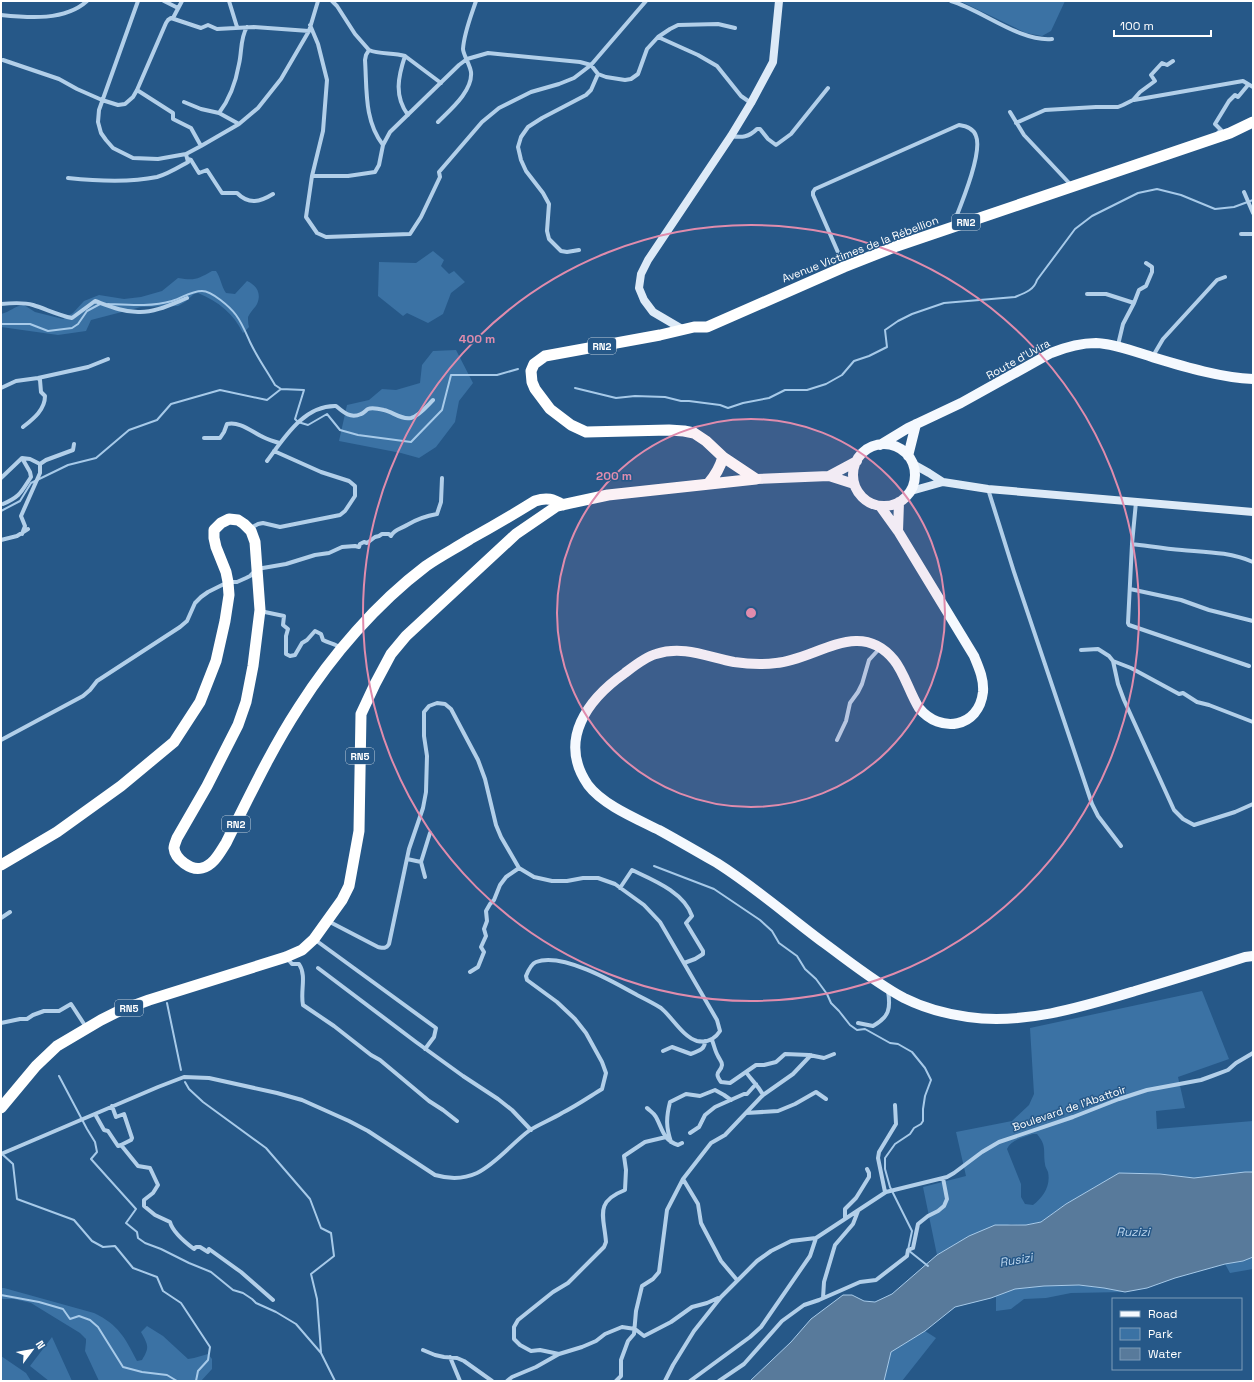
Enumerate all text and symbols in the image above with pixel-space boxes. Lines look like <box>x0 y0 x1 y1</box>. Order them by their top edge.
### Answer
scale bar <box>1114 12 1211 38</box>
text: 100 m <box>1120 18 1154 34</box>
street label: Avenue Victimes de la Rébellion <box>780 213 940 285</box>
road number: RN2 <box>952 214 980 230</box>
text: 400 m <box>459 331 495 347</box>
street label: Route d'Uvira <box>984 335 1053 382</box>
road number: RN2 <box>588 338 616 354</box>
text: 200 m <box>596 468 632 484</box>
centre of rings <box>744 606 758 620</box>
road number: RN5 <box>346 748 374 764</box>
road number: RN2 <box>222 816 250 832</box>
road number: RN5 <box>115 1000 143 1016</box>
street label: Boulevard de l'Abattoir <box>1010 1082 1128 1134</box>
water label: Ruzizi <box>1116 1224 1152 1240</box>
water label: Rusizi <box>998 1249 1036 1271</box>
legend <box>1112 1298 1242 1370</box>
text: Road <box>1148 1306 1177 1322</box>
text: Park <box>1148 1326 1173 1342</box>
north arrow <box>12 1330 52 1370</box>
text: N <box>33 1338 48 1352</box>
text: Water <box>1148 1346 1182 1362</box>

